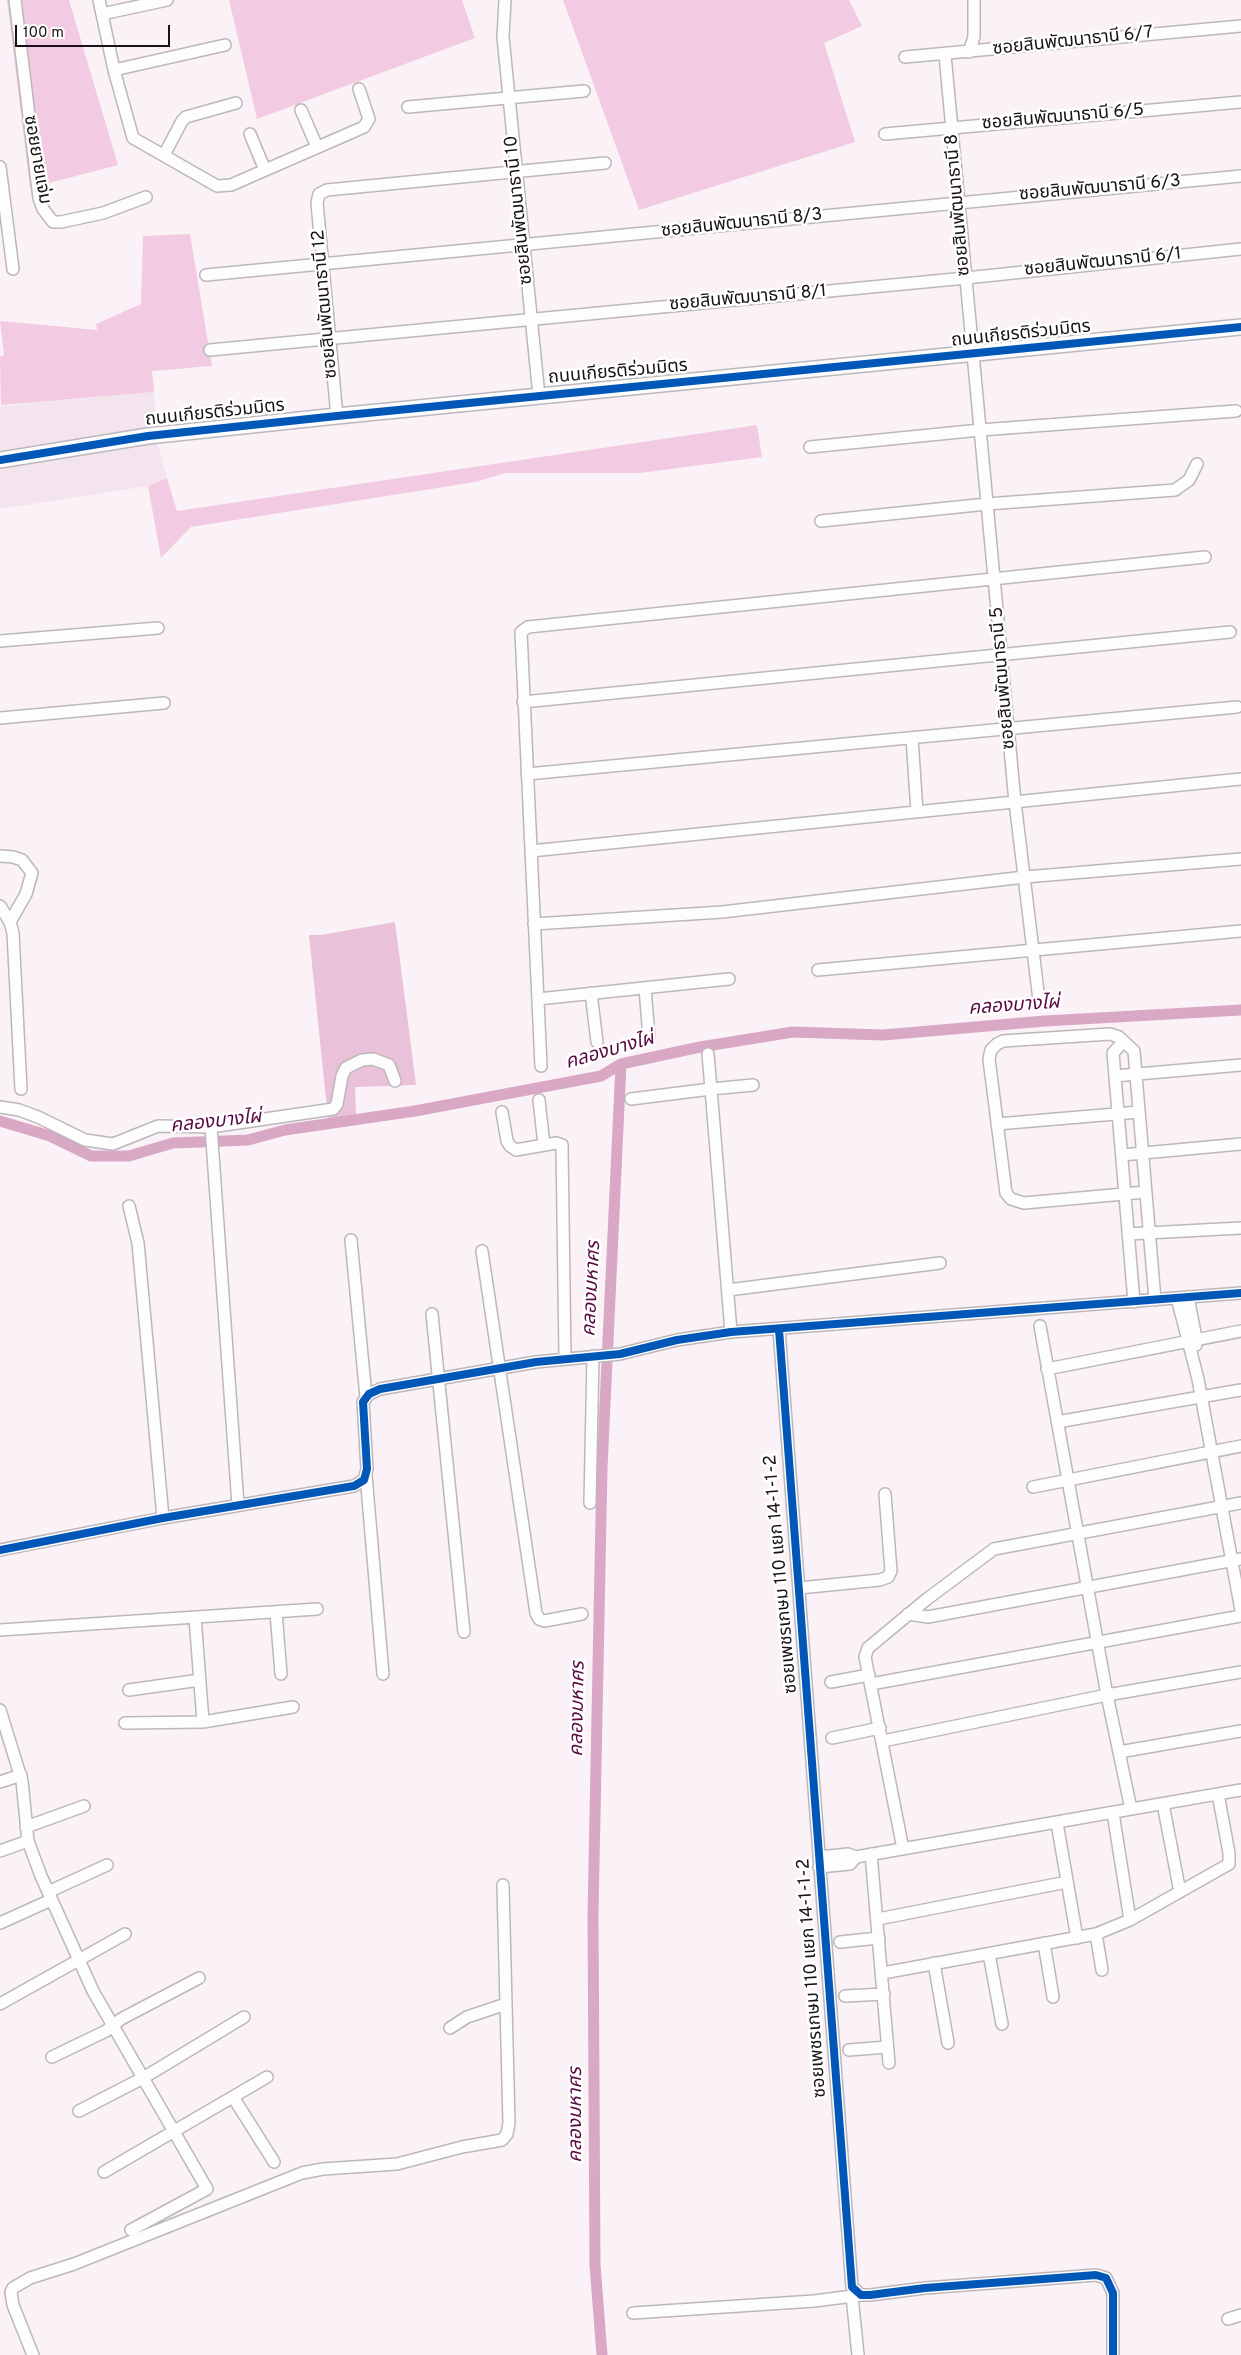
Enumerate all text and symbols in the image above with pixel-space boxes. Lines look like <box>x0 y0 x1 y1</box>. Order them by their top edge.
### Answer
scale bar <box>18 15 172 47</box>
street label: ซอยสินพัฒนาธานี 6/7 <box>992 23 1154 61</box>
text: 100 m <box>23 24 64 43</box>
street label: ซอยสินพัฒนาธานี 6/5 <box>981 100 1145 136</box>
street label: ซอยยายแจ่ม <box>18 114 54 206</box>
street label: ซอยสินพัฒนาธานี 8 <box>942 133 976 277</box>
street label: ซอยสินพัฒนาธานี 10 <box>501 134 539 286</box>
street label: ซอยสินพัฒนาธานี 6/3 <box>1018 171 1182 207</box>
street label: ซอยสินพัฒนาธานี 8/3 <box>660 205 824 243</box>
street label: ซอยสินพัฒนาธานี 12 <box>309 229 343 379</box>
street label: ซอยสินพัฒนาธานี 6/1 <box>1023 244 1183 282</box>
street label: ซอยสินพัฒนาธานี 8/1 <box>668 281 828 317</box>
street label: ถนนเกียรติร่วมมิตร <box>950 317 1092 353</box>
street label: ถนนเกียรติร่วมมิตร <box>547 356 689 390</box>
street label: ถนนเกียรติร่วมมิตร <box>144 396 286 432</box>
street label: ซอยสินพัฒนาธานี 5 <box>987 606 1021 750</box>
water label: คลองบางไผ่ <box>968 992 1060 1022</box>
water label: คลองบางไผ่ <box>563 1028 657 1076</box>
water label: คลองบางไผ่ <box>170 1107 262 1139</box>
water label: คลองมหาศร <box>579 1241 607 1337</box>
street label: ซอยเพชรเกษม 110 แยก 14-1-1-2 <box>761 1454 803 1694</box>
water label: คลองมหาศร <box>567 1661 591 1757</box>
street label: ซอยเพชรเกษม 110 แยก 14-1-1-2 <box>794 1858 832 2098</box>
water label: คลองมหาศร <box>566 2067 588 2163</box>

